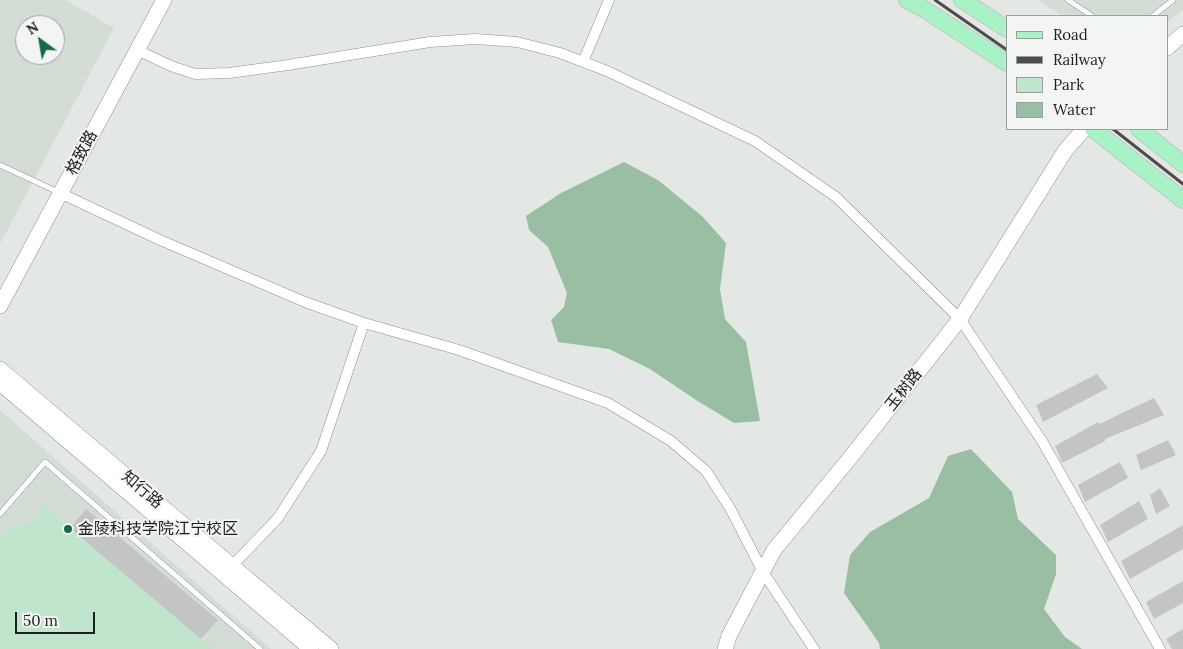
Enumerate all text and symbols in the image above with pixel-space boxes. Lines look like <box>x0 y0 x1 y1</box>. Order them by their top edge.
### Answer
north arrow <box>15 15 65 65</box>
legend <box>1006 15 1168 130</box>
text: N <box>23 18 42 39</box>
text: Road <box>1053 25 1088 44</box>
text: Railway <box>1053 50 1106 69</box>
text: Park <box>1053 75 1084 94</box>
text: Water <box>1053 100 1095 119</box>
street label: 格致路 <box>62 127 102 179</box>
street label: 玉树路 <box>882 365 926 415</box>
street label: 知行路 <box>117 467 167 513</box>
place label: 金陵科技学院江宁校区 <box>78 519 238 539</box>
marker: 金陵科技学院江宁校区 <box>62 523 74 535</box>
scale bar <box>18 602 98 634</box>
text: 50 m <box>23 611 58 630</box>

